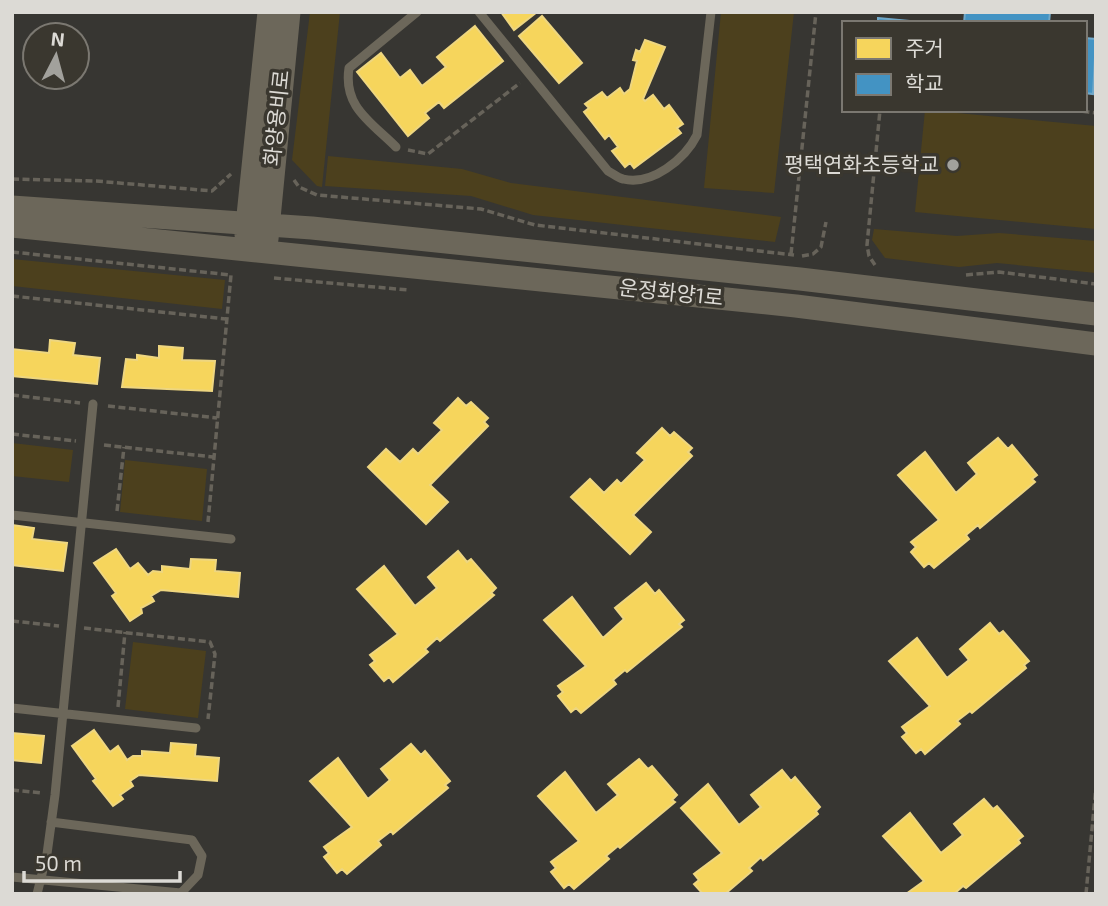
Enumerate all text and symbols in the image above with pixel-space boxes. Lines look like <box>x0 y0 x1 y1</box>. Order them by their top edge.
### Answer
north arrow <box>21 21 91 91</box>
legend <box>842 21 1087 112</box>
text: N <box>50 26 66 51</box>
text: 주거 <box>905 35 944 60</box>
street label: 화양용비로 <box>258 68 293 167</box>
text: 학교 <box>905 70 944 95</box>
place label: 평택연화초등학교 <box>784 151 939 176</box>
marker: 평택연화초등학교 <box>945 157 961 173</box>
street label: 운정화양1로 <box>618 274 725 309</box>
scale bar <box>24 839 180 883</box>
text: 50 m <box>35 850 82 875</box>

